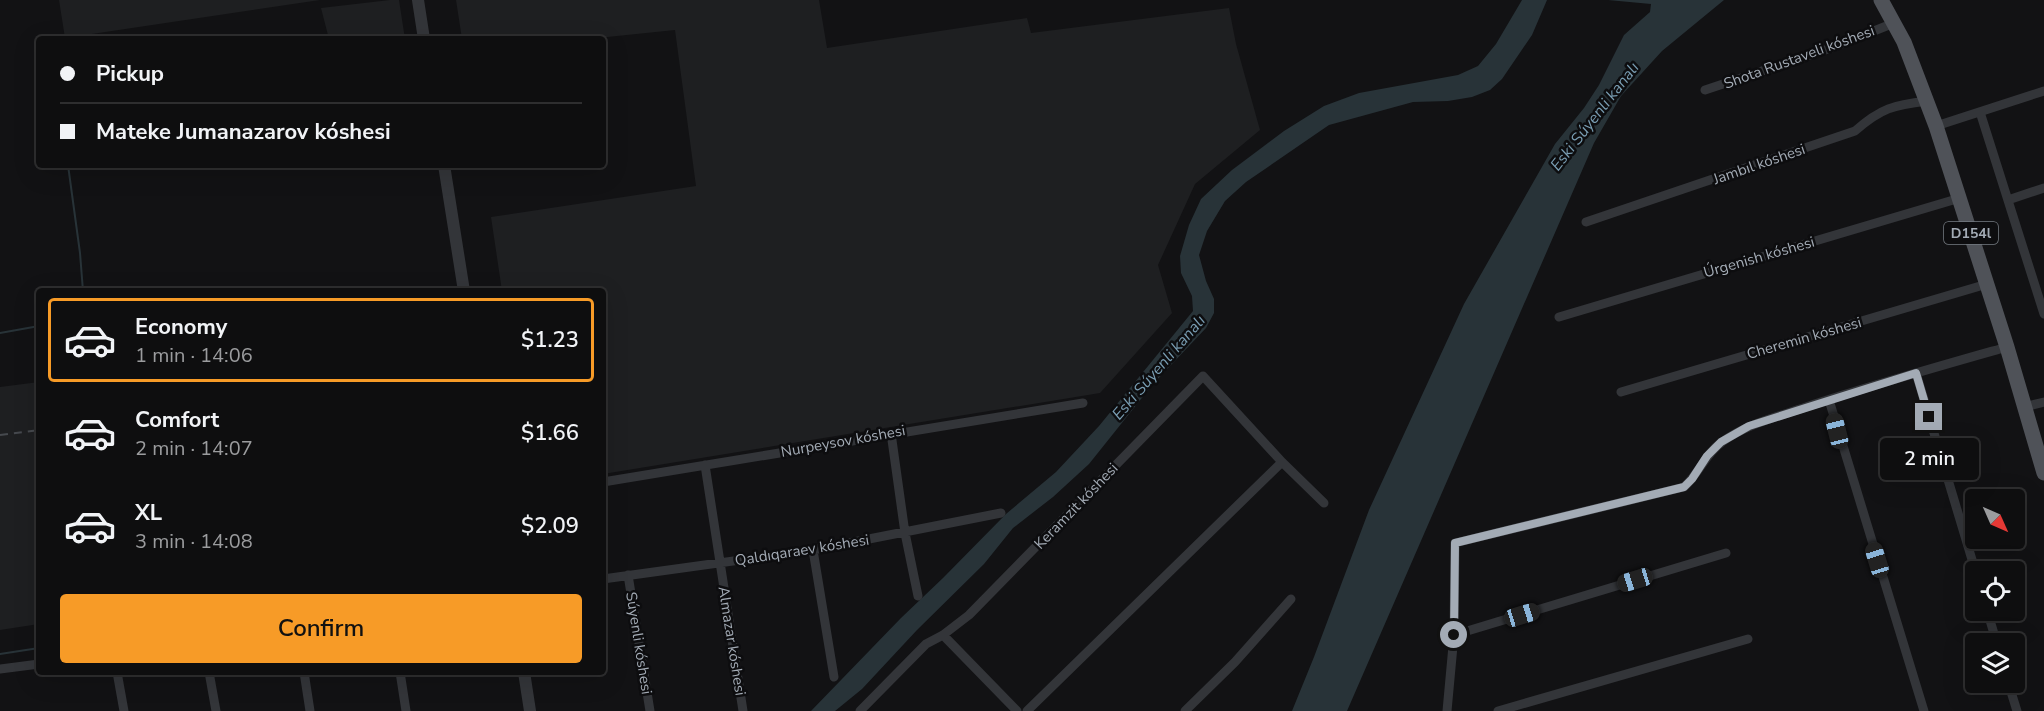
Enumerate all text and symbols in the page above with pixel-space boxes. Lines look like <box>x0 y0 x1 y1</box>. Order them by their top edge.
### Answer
street label: Shota Rustaveli kóshesi <box>1721 20 1877 94</box>
water label: Eski Súyenli kanalı <box>1545 58 1644 175</box>
text: Pickup <box>96 59 164 89</box>
text: Mateke Jumanazarov kóshesi <box>96 117 391 147</box>
street label: Jambıl kóshesi <box>1709 139 1808 189</box>
road number: D154l <box>1944 222 1998 244</box>
street label: Úrgenish kóshesi <box>1701 231 1817 282</box>
water label: Eski Súyenli kanalı <box>1107 310 1211 425</box>
text: Economy <box>135 312 227 342</box>
street label: Cheremin kóshesi <box>1744 312 1864 364</box>
icon: car <box>63 313 117 367</box>
text: $1.23 <box>521 325 579 355</box>
text: 1 min · 14:06 <box>135 342 253 369</box>
route end <box>1915 403 1942 430</box>
text: Comfort <box>135 405 219 435</box>
icon: car <box>63 406 117 460</box>
car <box>1824 411 1850 451</box>
text: $1.66 <box>521 418 579 448</box>
street label: Nurpeysov kóshesi <box>779 420 907 462</box>
text: 2 min · 14:07 <box>135 435 253 462</box>
callout: 2 min <box>1880 438 1978 480</box>
text: 2 min <box>1904 445 1955 472</box>
street label: Keramzit kóshesi <box>1030 458 1122 554</box>
north arrow <box>1965 489 2025 549</box>
map controls <box>1965 489 2025 693</box>
text: XL <box>135 498 162 528</box>
icon: car <box>63 499 117 553</box>
text: $2.09 <box>521 511 579 541</box>
text: 3 min · 14:08 <box>135 528 253 555</box>
street label: Qaldıqaraev kóshesi <box>734 530 870 570</box>
car <box>1863 540 1891 580</box>
button: locate <box>1965 561 2025 621</box>
car <box>1615 566 1655 594</box>
street label: Almazar kóshesi <box>713 585 751 697</box>
street label: Súyenli kóshesi <box>621 590 657 696</box>
button: Confirm <box>60 594 582 663</box>
car <box>1502 601 1542 629</box>
route start <box>1440 621 1467 648</box>
button: layers <box>1965 633 2025 693</box>

